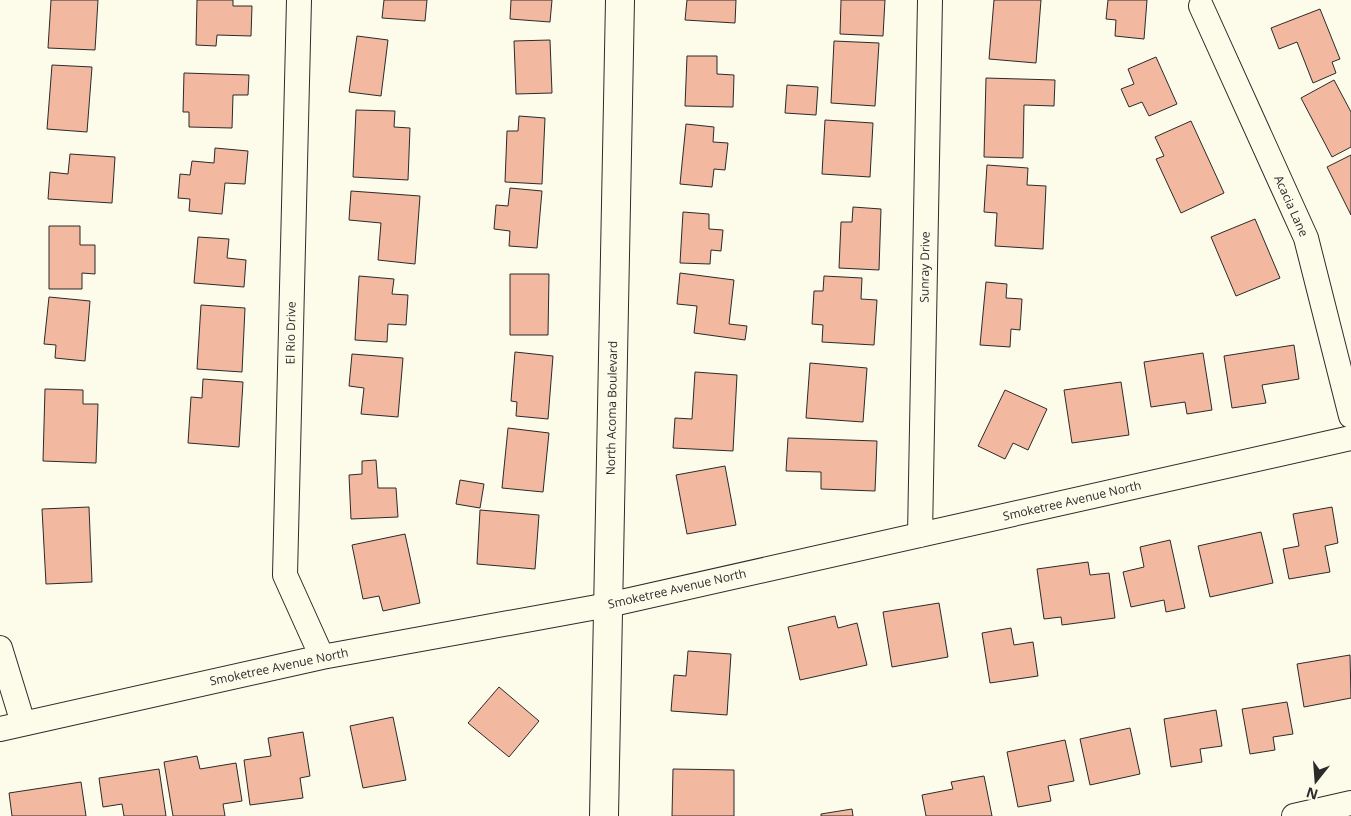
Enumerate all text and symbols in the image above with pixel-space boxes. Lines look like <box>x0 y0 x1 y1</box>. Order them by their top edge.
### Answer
street label: Acacia Lane <box>1270 172 1313 239</box>
street label: Sunray Drive <box>915 231 934 303</box>
street label: El Rio Drive <box>281 301 300 365</box>
street label: North Acoma Boulevard <box>602 341 621 475</box>
street label: Smoketree Avenue North <box>1001 476 1143 525</box>
street label: Smoketree Avenue North <box>606 564 748 613</box>
street label: Smoketree Avenue North <box>208 643 350 690</box>
north arrow <box>1291 756 1341 806</box>
text: N <box>1304 783 1320 805</box>

